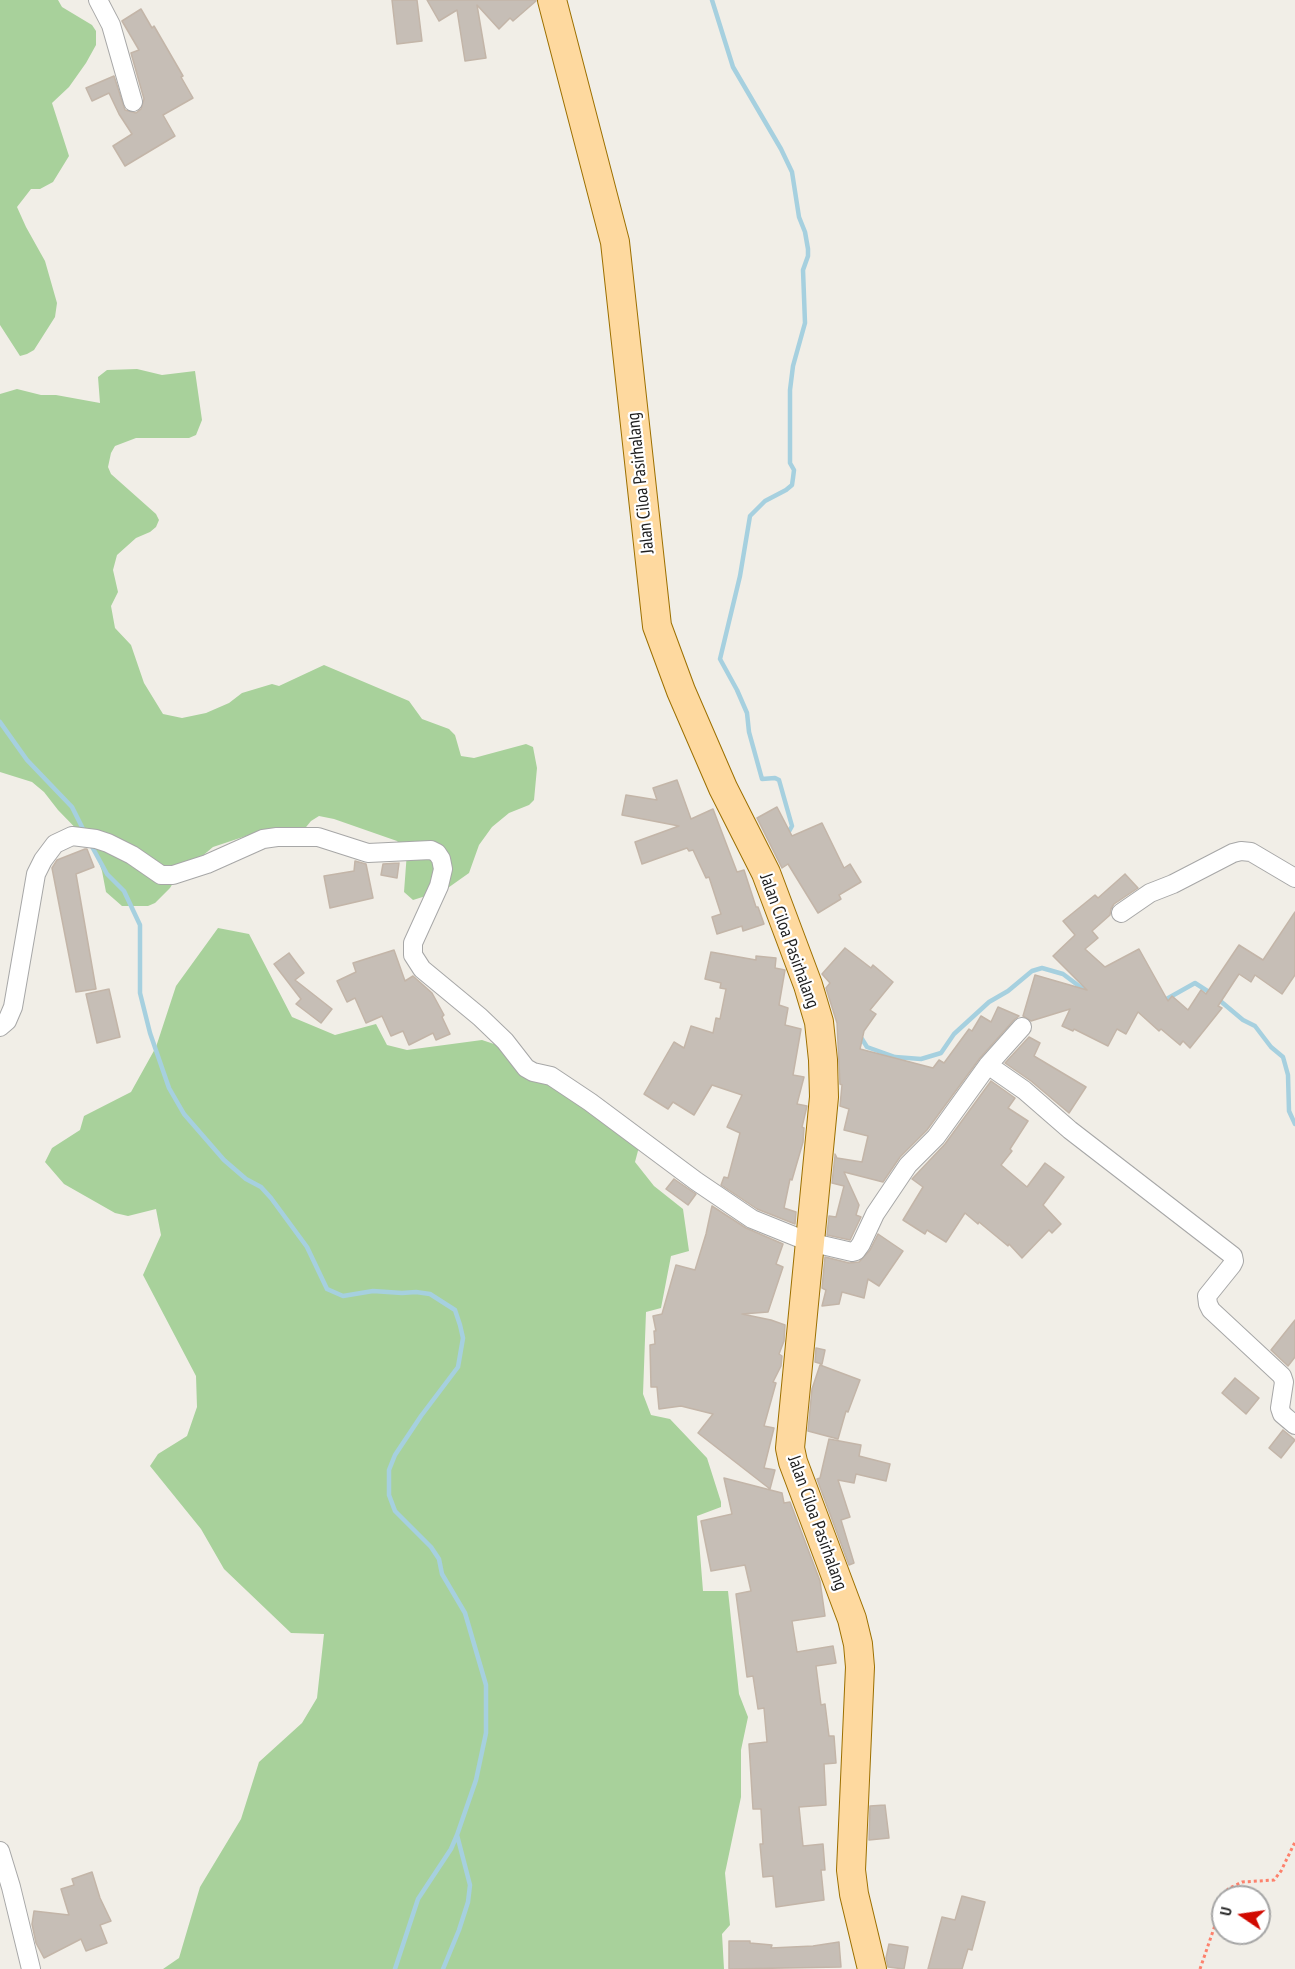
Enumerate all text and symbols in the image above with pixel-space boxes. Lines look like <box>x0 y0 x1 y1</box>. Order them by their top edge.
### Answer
street label: Jalan Ciloa Pasirhalang <box>623 411 659 555</box>
street label: Jalan Ciloa Pasirhalang <box>755 871 823 1011</box>
street label: Jalan Ciloa Pasirhalang <box>783 1453 851 1593</box>
north arrow <box>1211 1885 1271 1945</box>
text: U <box>1215 1905 1236 1918</box>

